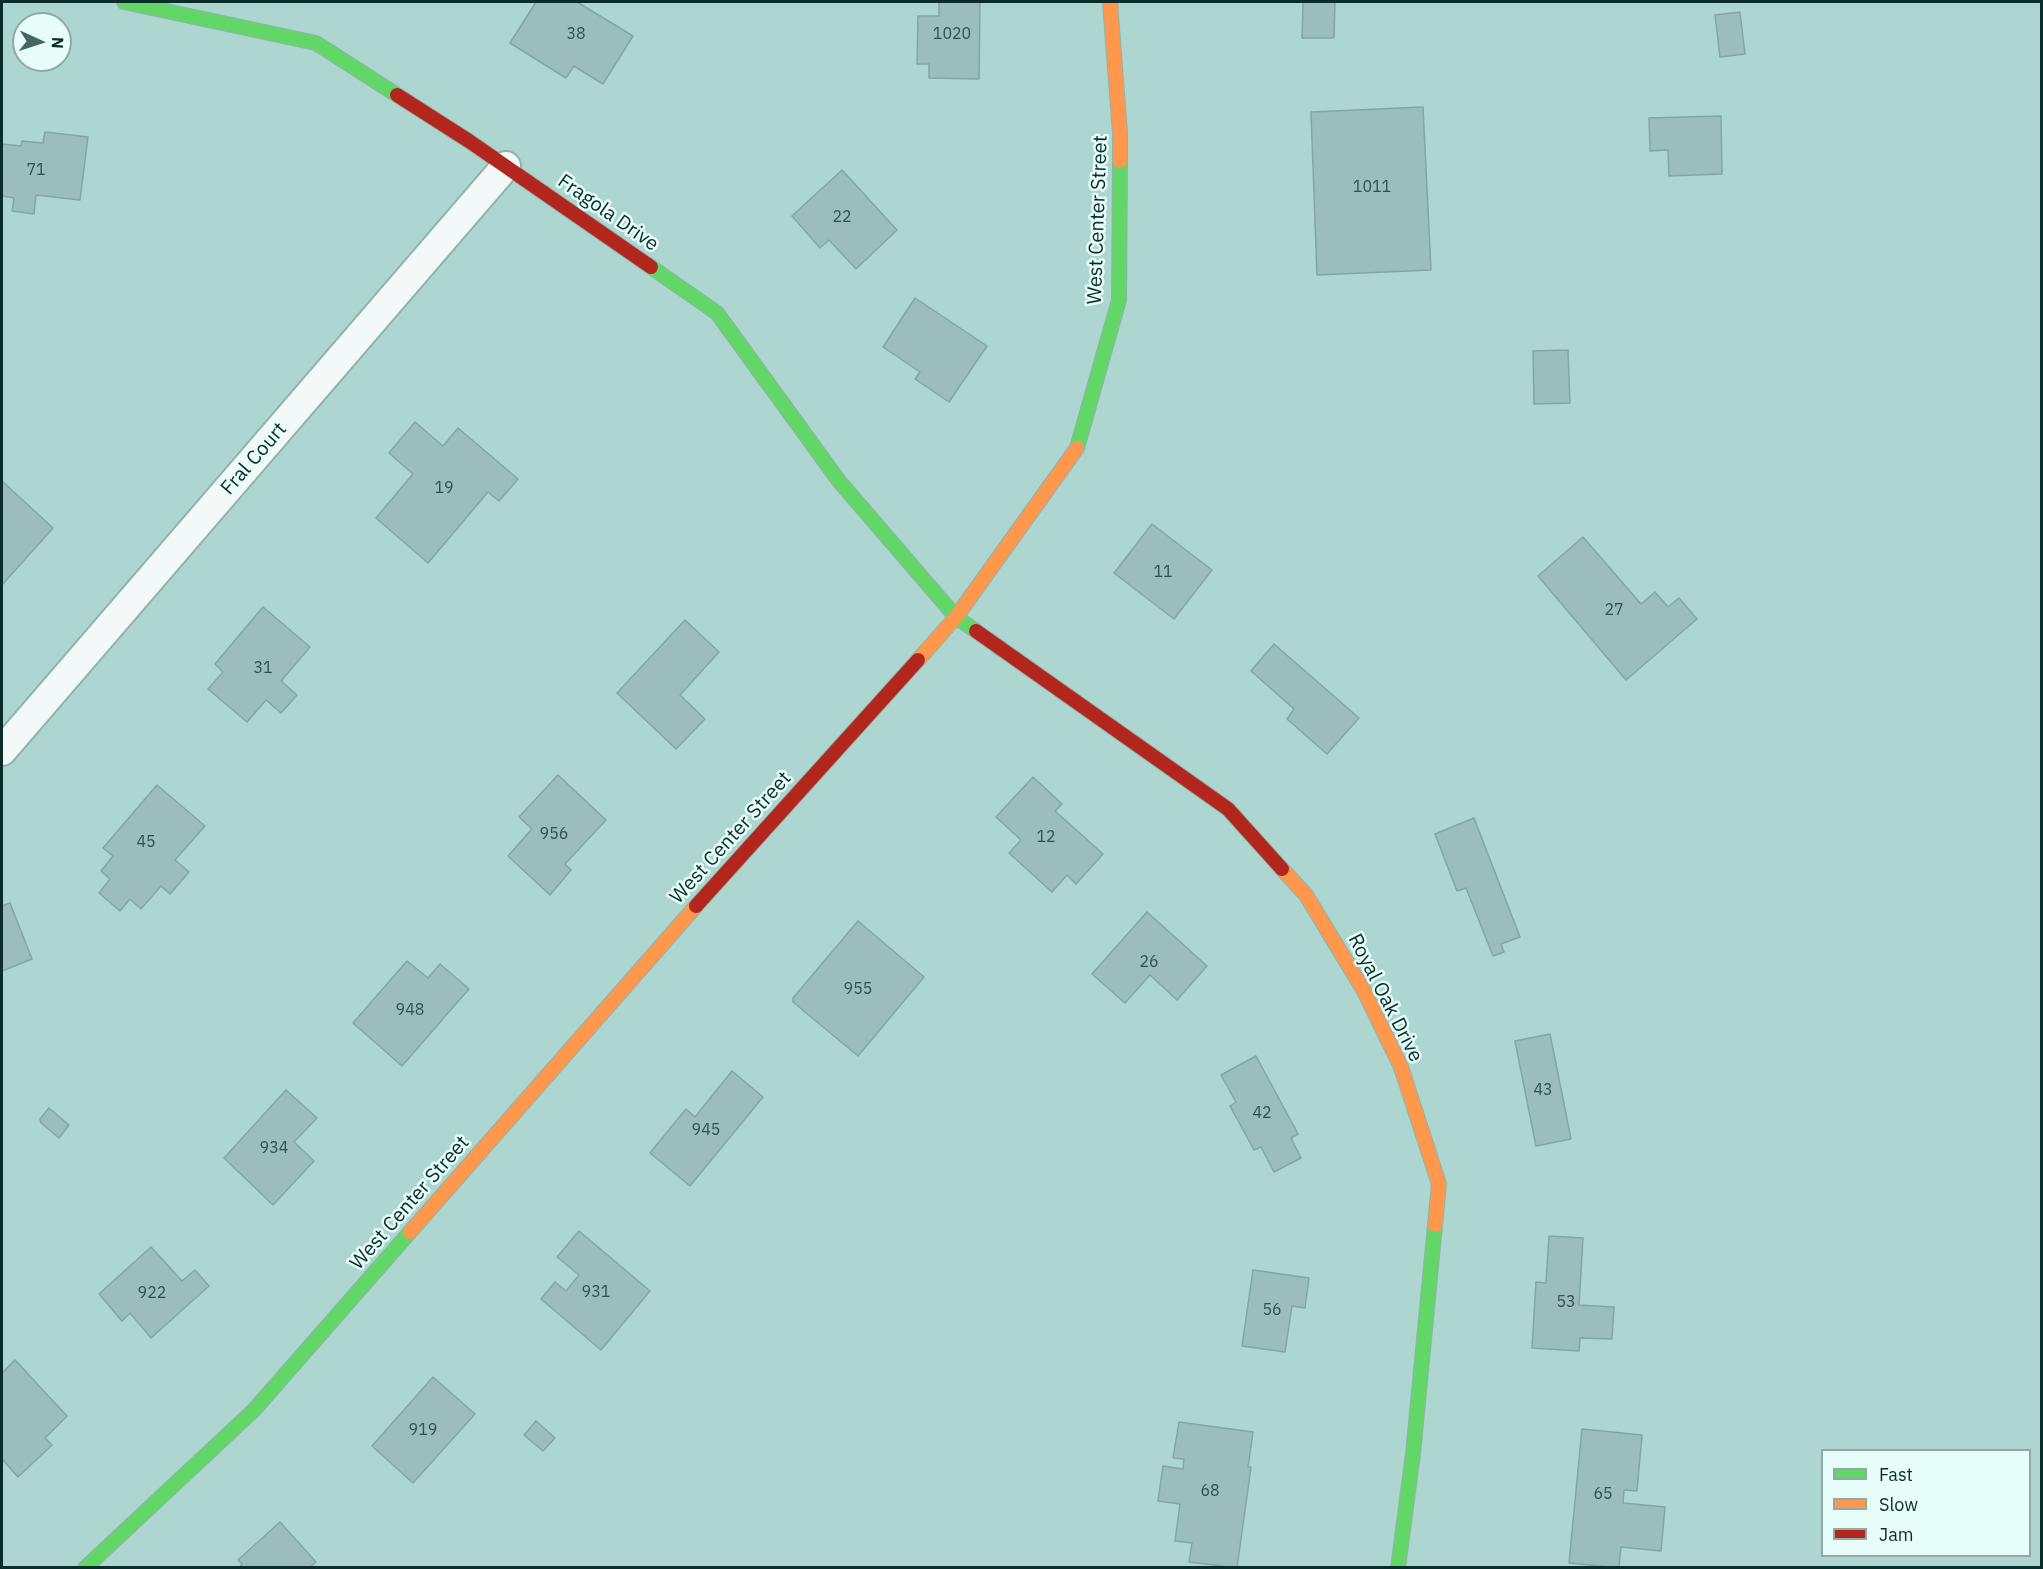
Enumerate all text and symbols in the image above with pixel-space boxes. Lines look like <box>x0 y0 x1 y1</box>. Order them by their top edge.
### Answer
north arrow <box>12 12 72 72</box>
house number: 38 <box>566 24 586 44</box>
house number: 1020 <box>933 24 971 44</box>
text: N <box>48 37 68 49</box>
street label: West Center Street <box>1083 135 1113 305</box>
house number: 71 <box>26 160 46 180</box>
street label: Fragola Drive <box>553 169 663 257</box>
house number: 1011 <box>1353 177 1391 197</box>
house number: 22 <box>832 207 852 227</box>
street label: Fral Court <box>216 418 292 500</box>
house number: 19 <box>434 478 454 498</box>
house number: 11 <box>1153 562 1173 582</box>
house number: 27 <box>1604 600 1624 620</box>
house number: 31 <box>253 658 273 678</box>
street label: West Center Street <box>665 767 797 909</box>
house number: 956 <box>540 824 568 844</box>
house number: 12 <box>1036 827 1056 847</box>
house number: 45 <box>136 832 156 852</box>
street label: Royal Oak Drive <box>1342 930 1428 1066</box>
house number: 26 <box>1139 952 1159 972</box>
house number: 955 <box>844 979 872 999</box>
house number: 948 <box>396 1000 424 1020</box>
house number: 43 <box>1533 1080 1553 1100</box>
house number: 42 <box>1252 1103 1272 1123</box>
house number: 945 <box>692 1120 720 1140</box>
street label: West Center Street <box>345 1131 475 1275</box>
house number: 934 <box>260 1138 288 1158</box>
house number: 931 <box>582 1282 610 1302</box>
house number: 922 <box>138 1283 166 1303</box>
house number: 53 <box>1556 1292 1576 1312</box>
house number: 56 <box>1262 1300 1282 1320</box>
house number: 919 <box>409 1420 437 1440</box>
legend <box>1821 1449 2031 1557</box>
text: Fast <box>1879 1463 1913 1486</box>
house number: 68 <box>1200 1481 1220 1501</box>
house number: 65 <box>1593 1484 1613 1504</box>
text: Slow <box>1879 1493 1918 1516</box>
text: Jam <box>1879 1523 1914 1546</box>

